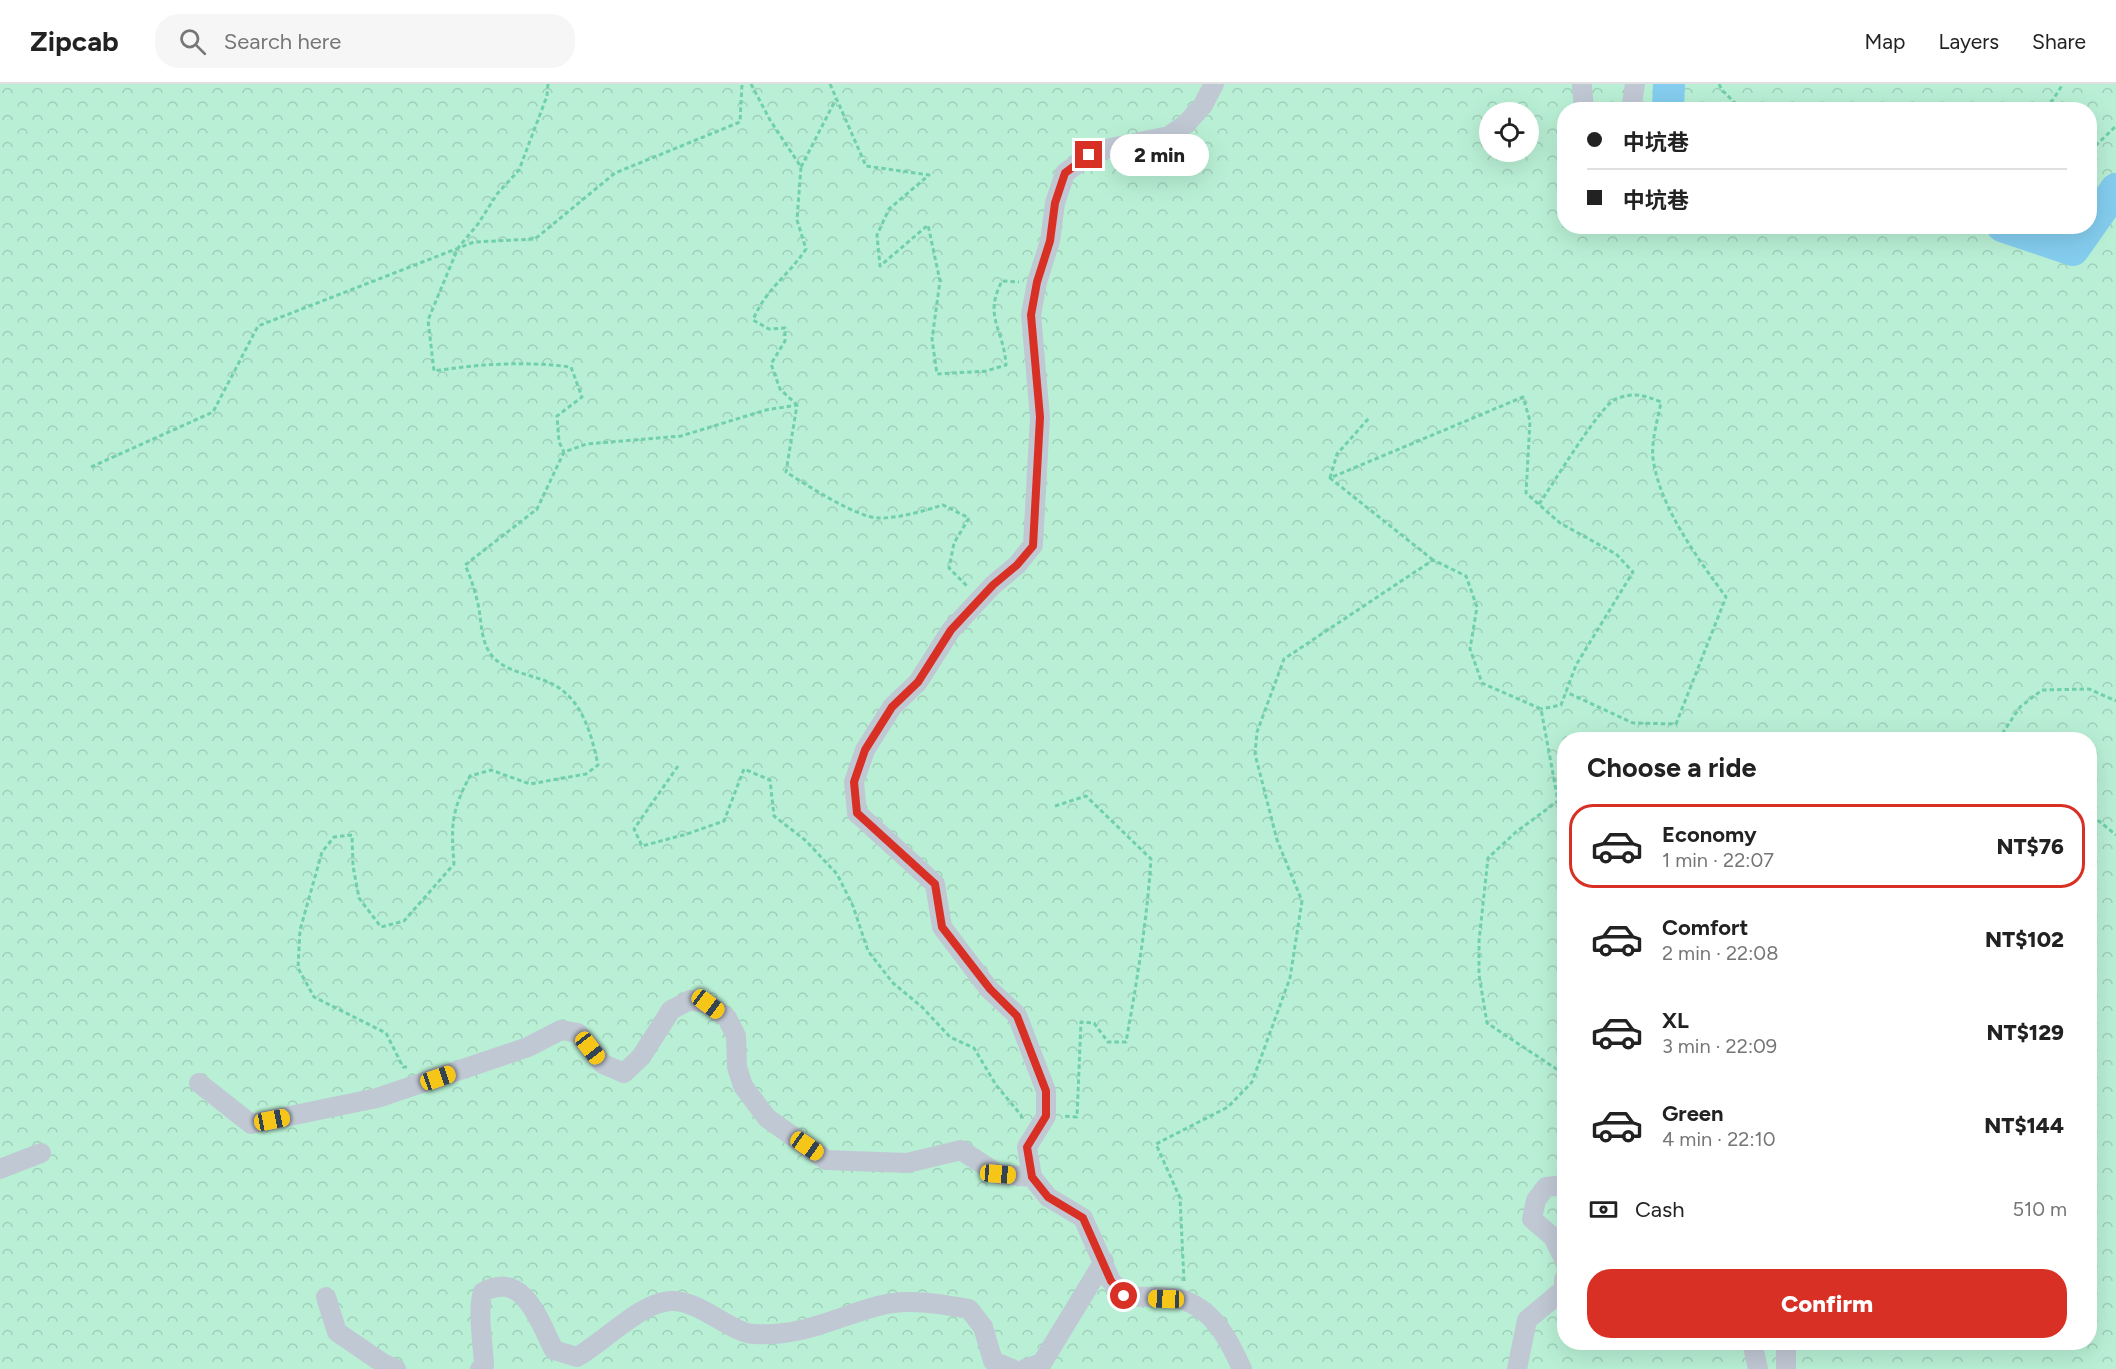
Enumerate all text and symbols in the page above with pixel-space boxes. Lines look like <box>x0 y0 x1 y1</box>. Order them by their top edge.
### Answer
search box <box>155 14 575 68</box>
text: Zipcab <box>30 24 119 58</box>
icon: search <box>176 25 209 58</box>
text: Search here <box>224 28 341 55</box>
text: Map <box>1865 29 1905 54</box>
text: Layers <box>1938 29 1999 54</box>
text: Share <box>2032 29 2086 54</box>
map controls <box>1479 102 1539 162</box>
button: locate <box>1479 102 1539 162</box>
text: 中坑巷 <box>1623 129 1689 156</box>
callout: 2 min <box>1110 134 1209 176</box>
route end <box>1075 141 1102 168</box>
text: 2 min <box>1134 143 1185 167</box>
text: 中坑巷 <box>1623 187 1689 214</box>
text: Choose a ride <box>1587 751 1756 784</box>
icon: car <box>1590 819 1644 873</box>
text: Economy <box>1662 821 1757 848</box>
text: NT$76 <box>1996 833 2064 860</box>
text: 1 min · 22:07 <box>1662 848 1774 872</box>
icon: car <box>1590 912 1644 966</box>
text: Comfort <box>1662 914 1748 941</box>
text: NT$102 <box>1985 926 2064 953</box>
text: 2 min · 22:08 <box>1662 941 1778 965</box>
car <box>688 986 728 1022</box>
icon: car <box>1590 1005 1644 1059</box>
text: XL <box>1662 1007 1689 1034</box>
text: NT$129 <box>1987 1019 2064 1046</box>
car <box>572 1028 608 1068</box>
text: 3 min · 22:09 <box>1662 1034 1777 1058</box>
car <box>418 1064 458 1092</box>
icon: car <box>1590 1098 1644 1152</box>
text: Green <box>1662 1100 1724 1127</box>
car <box>253 1108 291 1132</box>
text: NT$144 <box>1984 1112 2064 1139</box>
text: 4 min · 22:10 <box>1662 1127 1776 1151</box>
car <box>787 1128 827 1164</box>
car <box>979 1163 1017 1185</box>
icon: cash <box>1587 1193 1620 1226</box>
text: Cash <box>1635 1196 1685 1223</box>
text: 510 m <box>2012 1197 2067 1221</box>
button: Confirm <box>1587 1269 2067 1338</box>
route start <box>1110 1282 1137 1309</box>
car <box>1148 1289 1184 1309</box>

